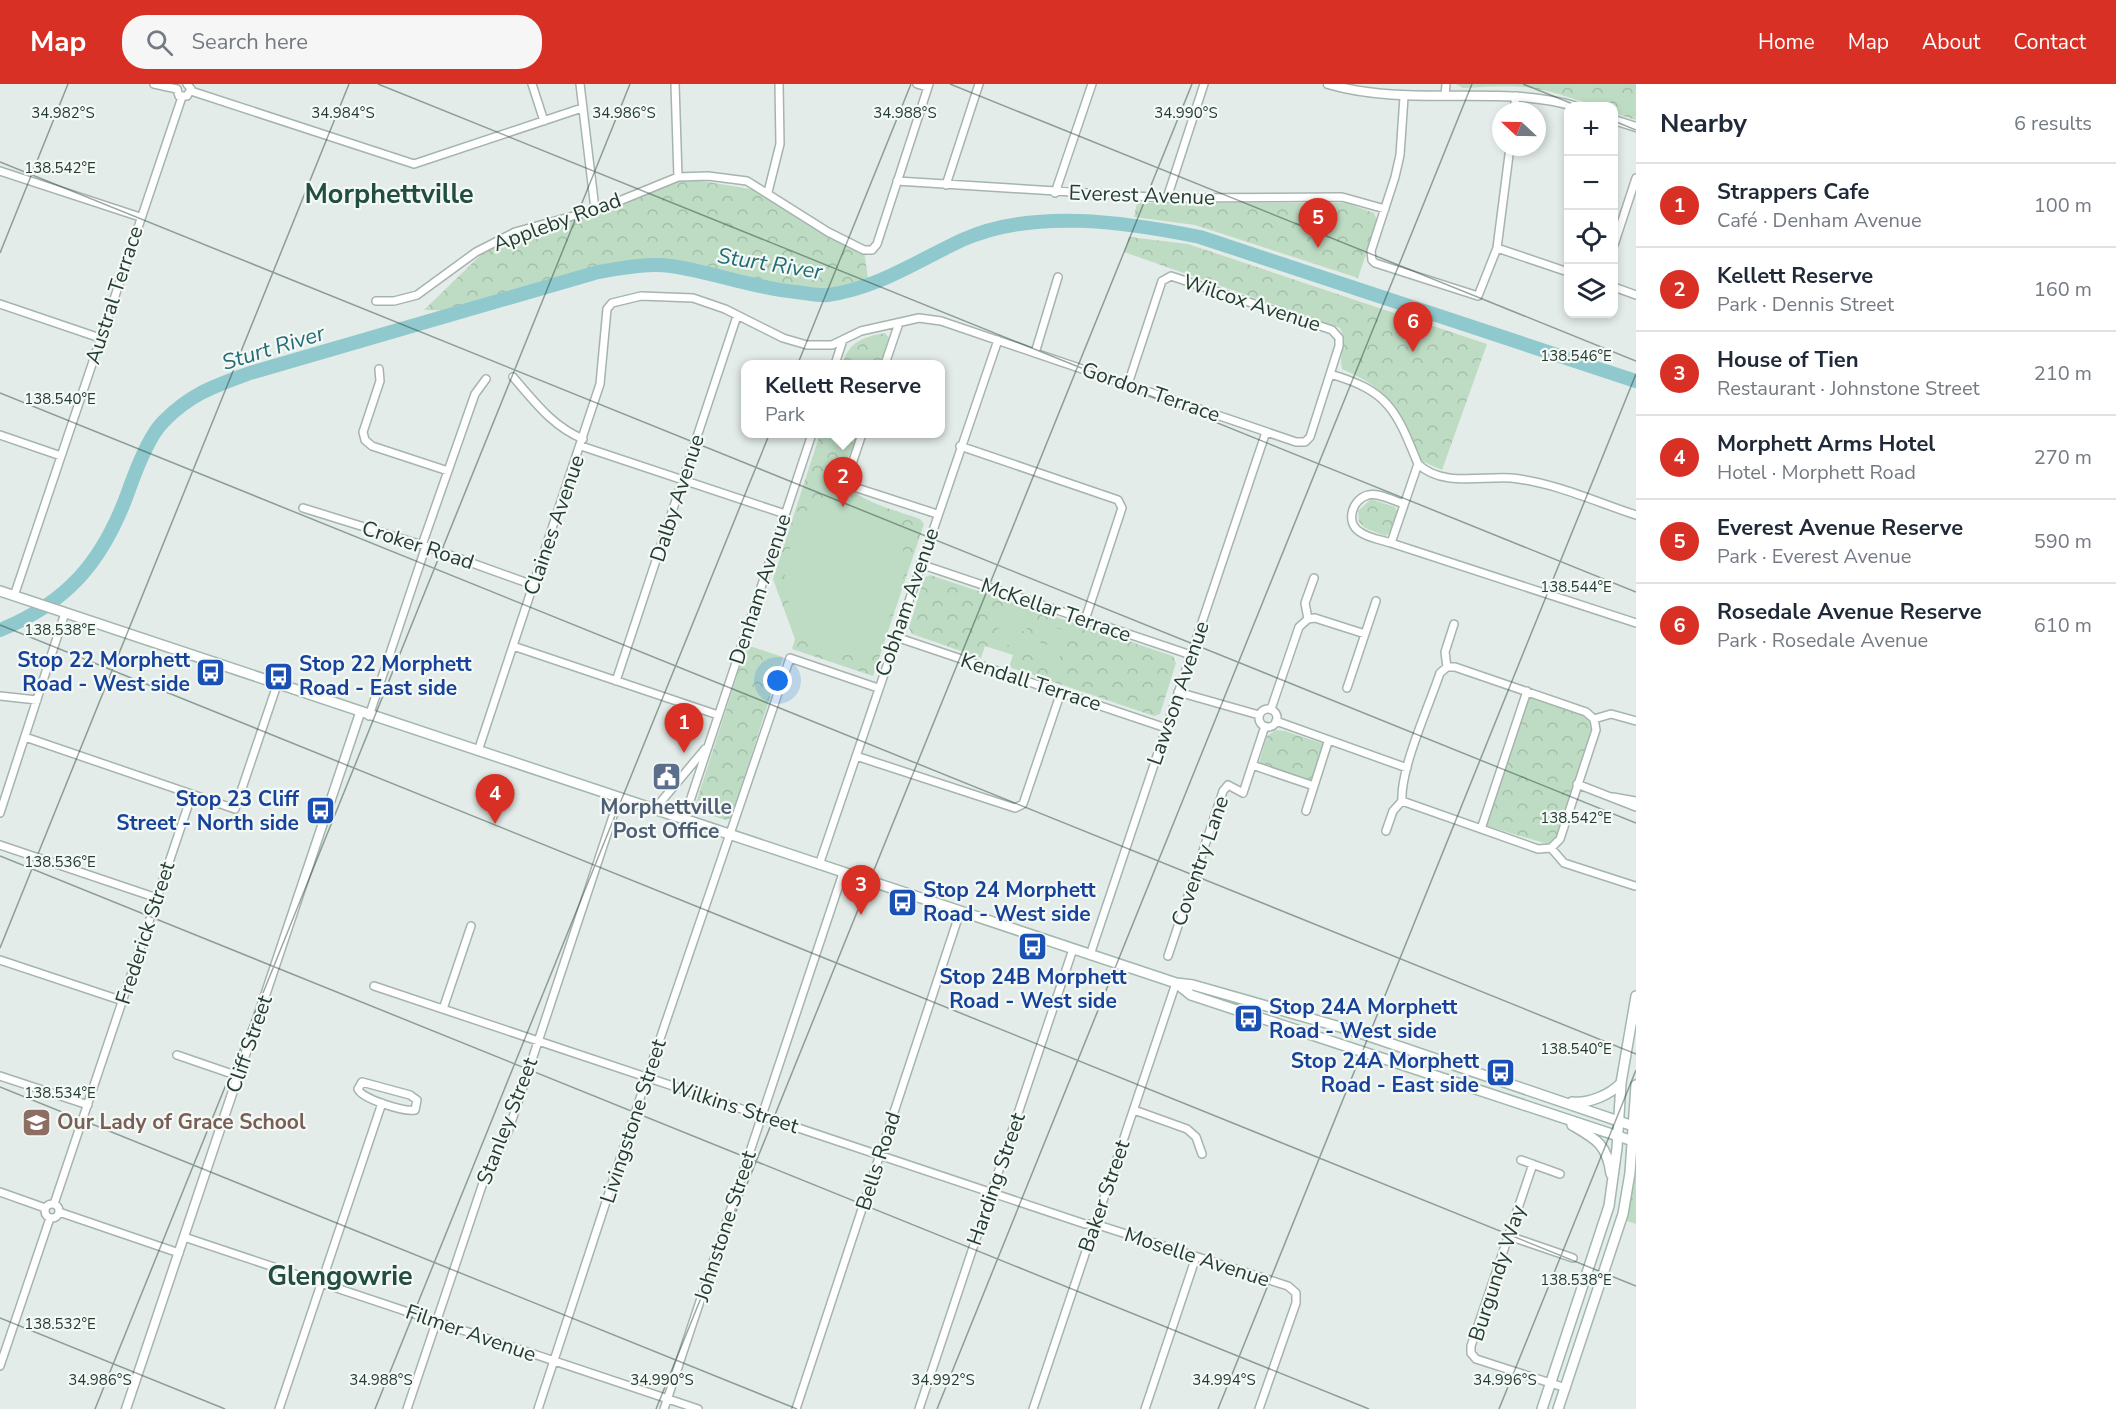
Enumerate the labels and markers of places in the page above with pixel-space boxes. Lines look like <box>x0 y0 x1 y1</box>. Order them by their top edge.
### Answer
pin: 5 <box>1298 198 1338 248</box>
pin: 6 <box>1394 302 1432 352</box>
pin: 2 <box>824 458 862 507</box>
place label: Stop 22 Morphett Road - West side <box>17 646 191 698</box>
place label: Stop 22 Morphett Road - East side <box>299 650 473 702</box>
bus stop icon: Stop 22 Morphett Road - West side <box>195 656 227 688</box>
bus stop icon: Stop 22 Morphett Road - East side <box>262 660 294 692</box>
pin: 1 <box>664 704 704 753</box>
public building icon: Morphettville Post Office <box>650 760 682 792</box>
pin: 4 <box>476 774 514 824</box>
place label: Stop 23 Cliff Street - North side <box>116 785 299 837</box>
place label: Morphettville Post Office <box>600 793 732 845</box>
bus stop icon: Stop 23 Cliff Street - North side <box>304 795 336 827</box>
pin: 3 <box>842 866 880 915</box>
place label: Stop 24 Morphett Road - West side <box>923 876 1097 928</box>
bus stop icon: Stop 24 Morphett Road - West side <box>886 886 918 918</box>
bus stop icon: Stop 24B Morphett Road - West side <box>1017 930 1049 962</box>
place label: Stop 24B Morphett Road - West side <box>939 963 1127 1015</box>
place label: Stop 24A Morphett Road - West side <box>1269 993 1458 1045</box>
bus stop icon: Stop 24A Morphett Road - West side <box>1232 1003 1264 1035</box>
place label: Stop 24A Morphett Road - East side <box>1291 1047 1480 1099</box>
bus stop icon: Stop 24A Morphett Road - East side <box>1484 1057 1516 1089</box>
school or university icon: Our Lady of Grace School <box>20 1106 52 1138</box>
place label: Our Lady of Grace School <box>57 1108 306 1136</box>

